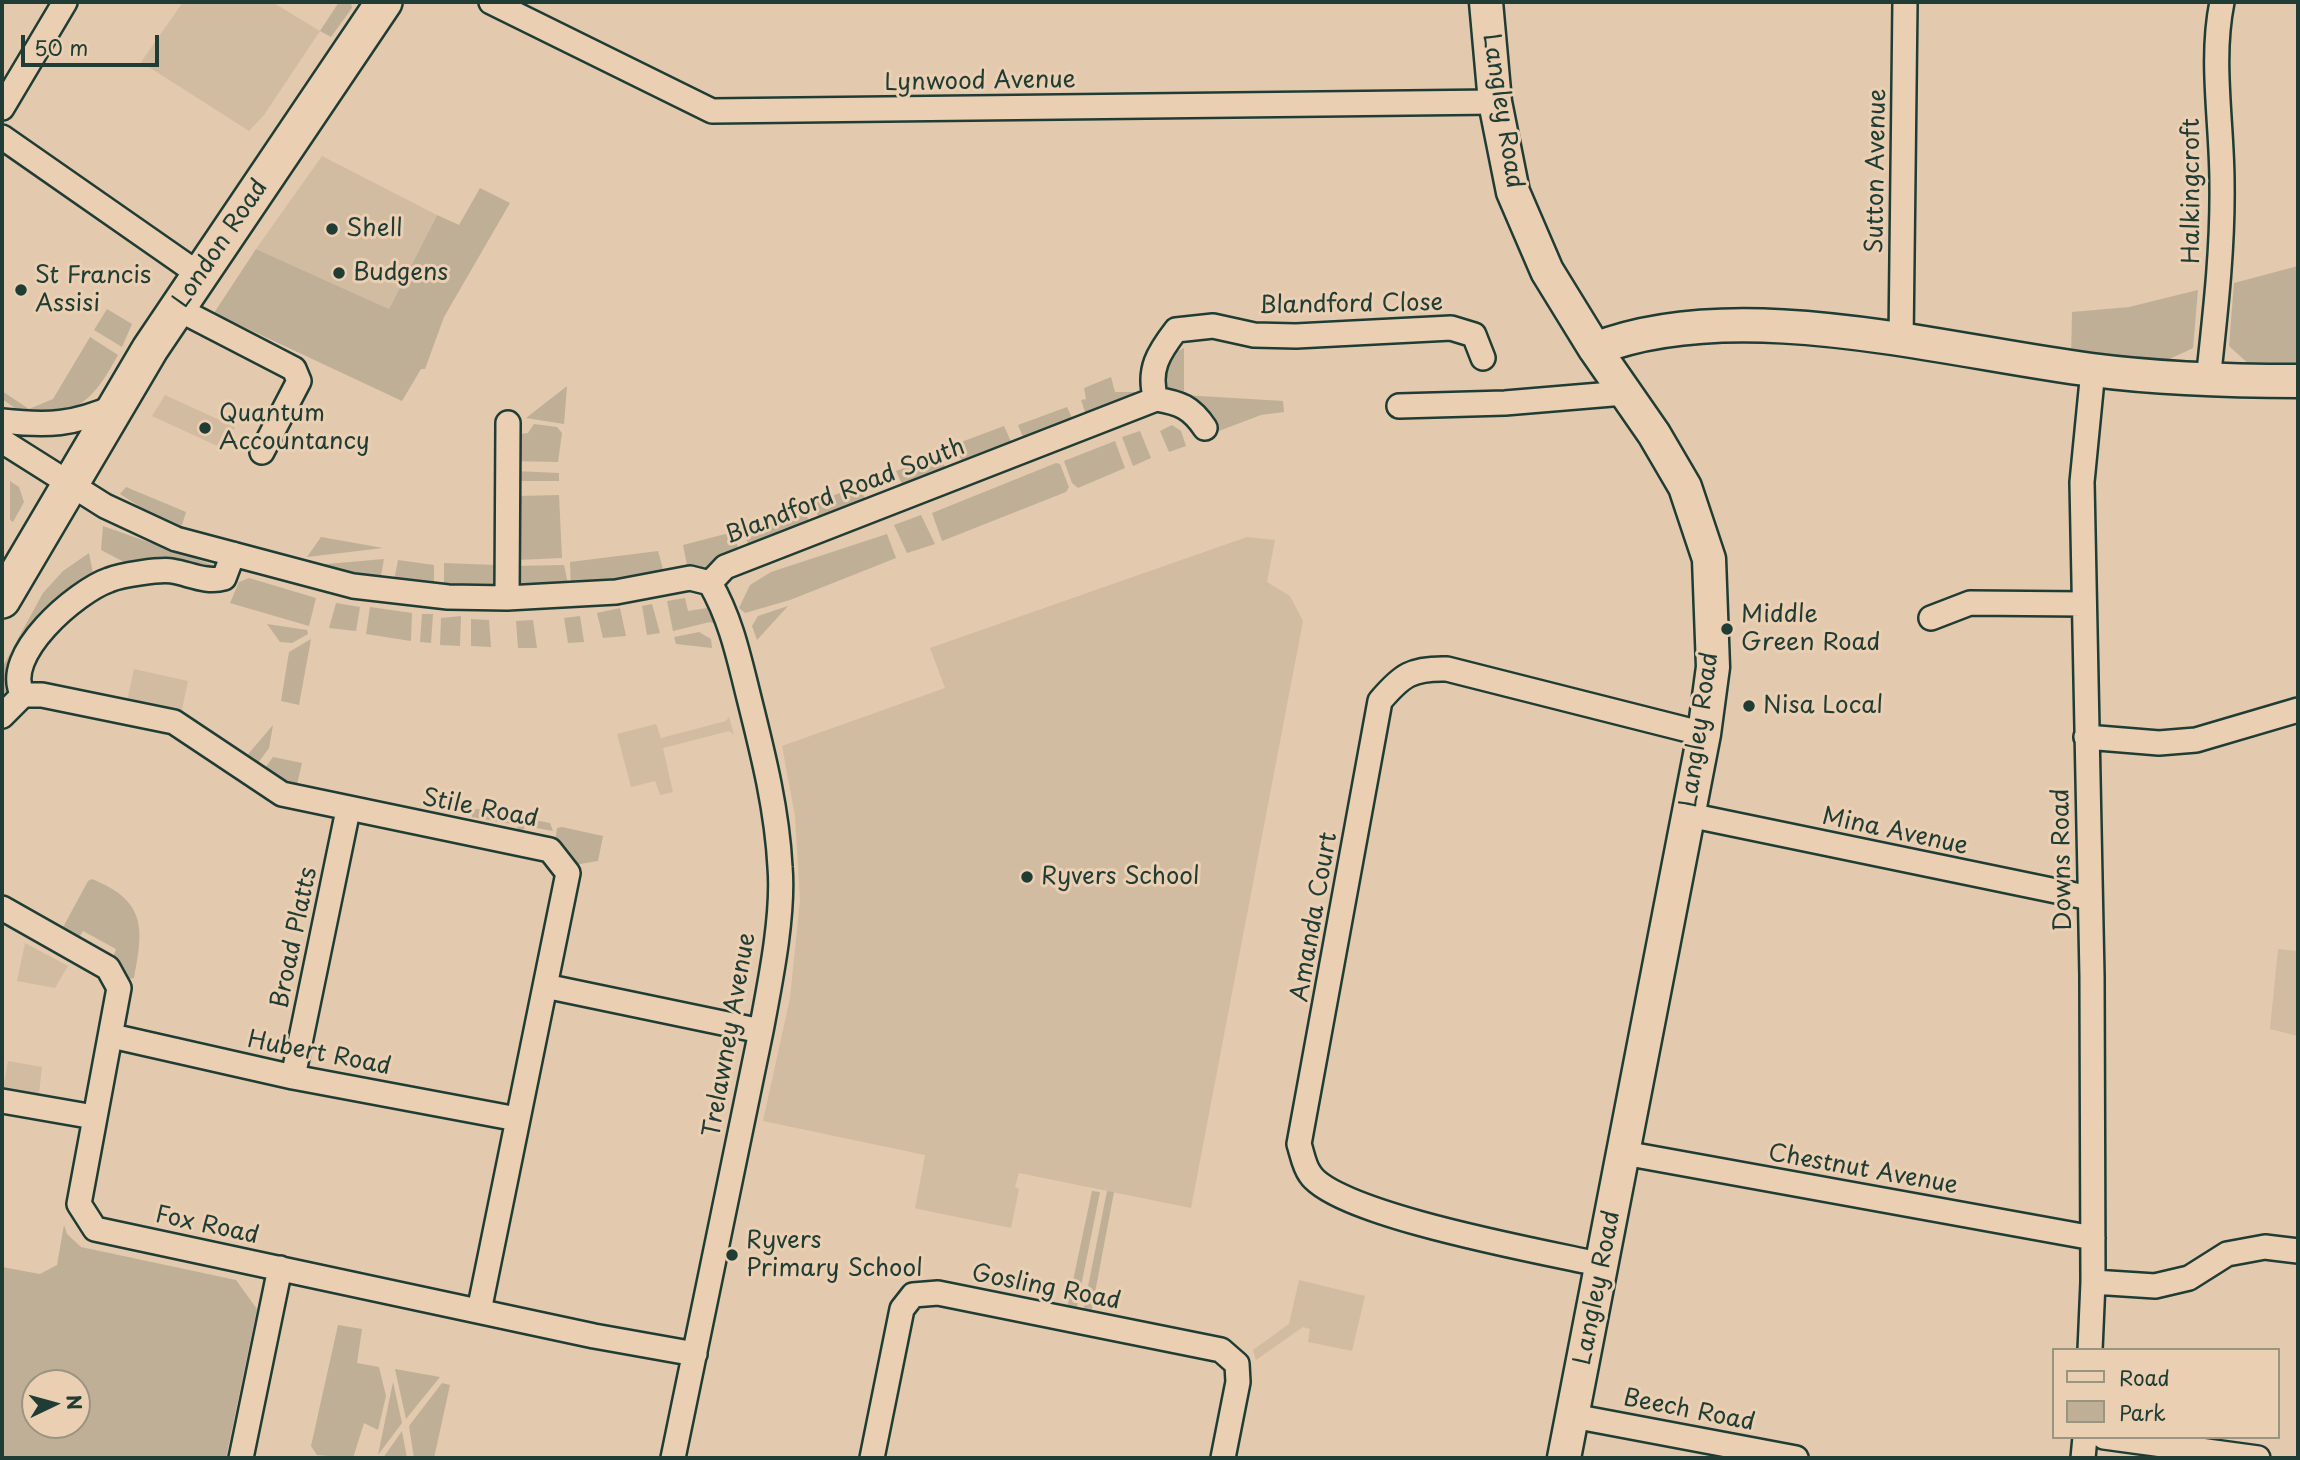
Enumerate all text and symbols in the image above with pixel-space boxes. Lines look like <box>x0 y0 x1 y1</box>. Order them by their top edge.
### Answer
scale bar <box>24 21 163 65</box>
text: 50 m <box>34 31 88 63</box>
street label: Langley Road <box>1476 31 1528 191</box>
street label: Lynwood Avenue <box>884 66 1076 98</box>
street label: Sutton Avenue <box>1861 88 1893 254</box>
street label: Halkingcroft <box>2178 118 2206 264</box>
street label: London Road <box>167 174 275 314</box>
place label: Shell <box>346 215 403 243</box>
marker: Shell <box>324 221 340 237</box>
place label: Budgens <box>353 259 448 287</box>
place label: St Francis Assisi <box>35 262 151 318</box>
marker: Budgens <box>331 265 347 281</box>
marker: St Francis Assisi <box>13 282 29 298</box>
street label: Blandford Close <box>1259 289 1443 321</box>
place label: Quantum Accountancy <box>219 400 370 456</box>
marker: Quantum Accountancy <box>197 420 213 436</box>
street label: Blandford Road South <box>721 433 969 551</box>
place label: Middle Green Road <box>1741 601 1880 657</box>
marker: Middle Green Road <box>1719 621 1735 637</box>
street label: Langley Road <box>1675 650 1725 810</box>
place label: Nisa Local <box>1763 692 1883 720</box>
marker: Nisa Local <box>1741 698 1757 714</box>
street label: Stile Road <box>420 784 540 834</box>
street label: Downs Road <box>2047 788 2079 932</box>
street label: Mina Avenue <box>1819 803 1971 861</box>
street label: Amanda Court <box>1286 830 1344 1004</box>
place label: Ryvers School <box>1041 863 1200 891</box>
street label: Broad Platts <box>266 865 324 1011</box>
marker: Ryvers School <box>1019 869 1035 885</box>
street label: Trelawney Avenue <box>698 931 762 1139</box>
street label: Hubert Road <box>245 1026 393 1082</box>
street label: Chestnut Avenue <box>1766 1139 1960 1201</box>
street label: Fox Road <box>153 1201 261 1251</box>
street label: Langley Road <box>1569 1208 1627 1368</box>
place label: Ryvers Primary School <box>746 1227 923 1283</box>
marker: Ryvers Primary School <box>724 1247 740 1263</box>
street label: Gosling Road <box>969 1259 1123 1317</box>
legend <box>2052 1348 2279 1439</box>
text: Road <box>2119 1361 2170 1393</box>
north arrow <box>21 1369 91 1439</box>
street label: Beech Road <box>1621 1384 1757 1438</box>
text: N <box>60 1394 90 1411</box>
text: Park <box>2119 1396 2166 1428</box>

